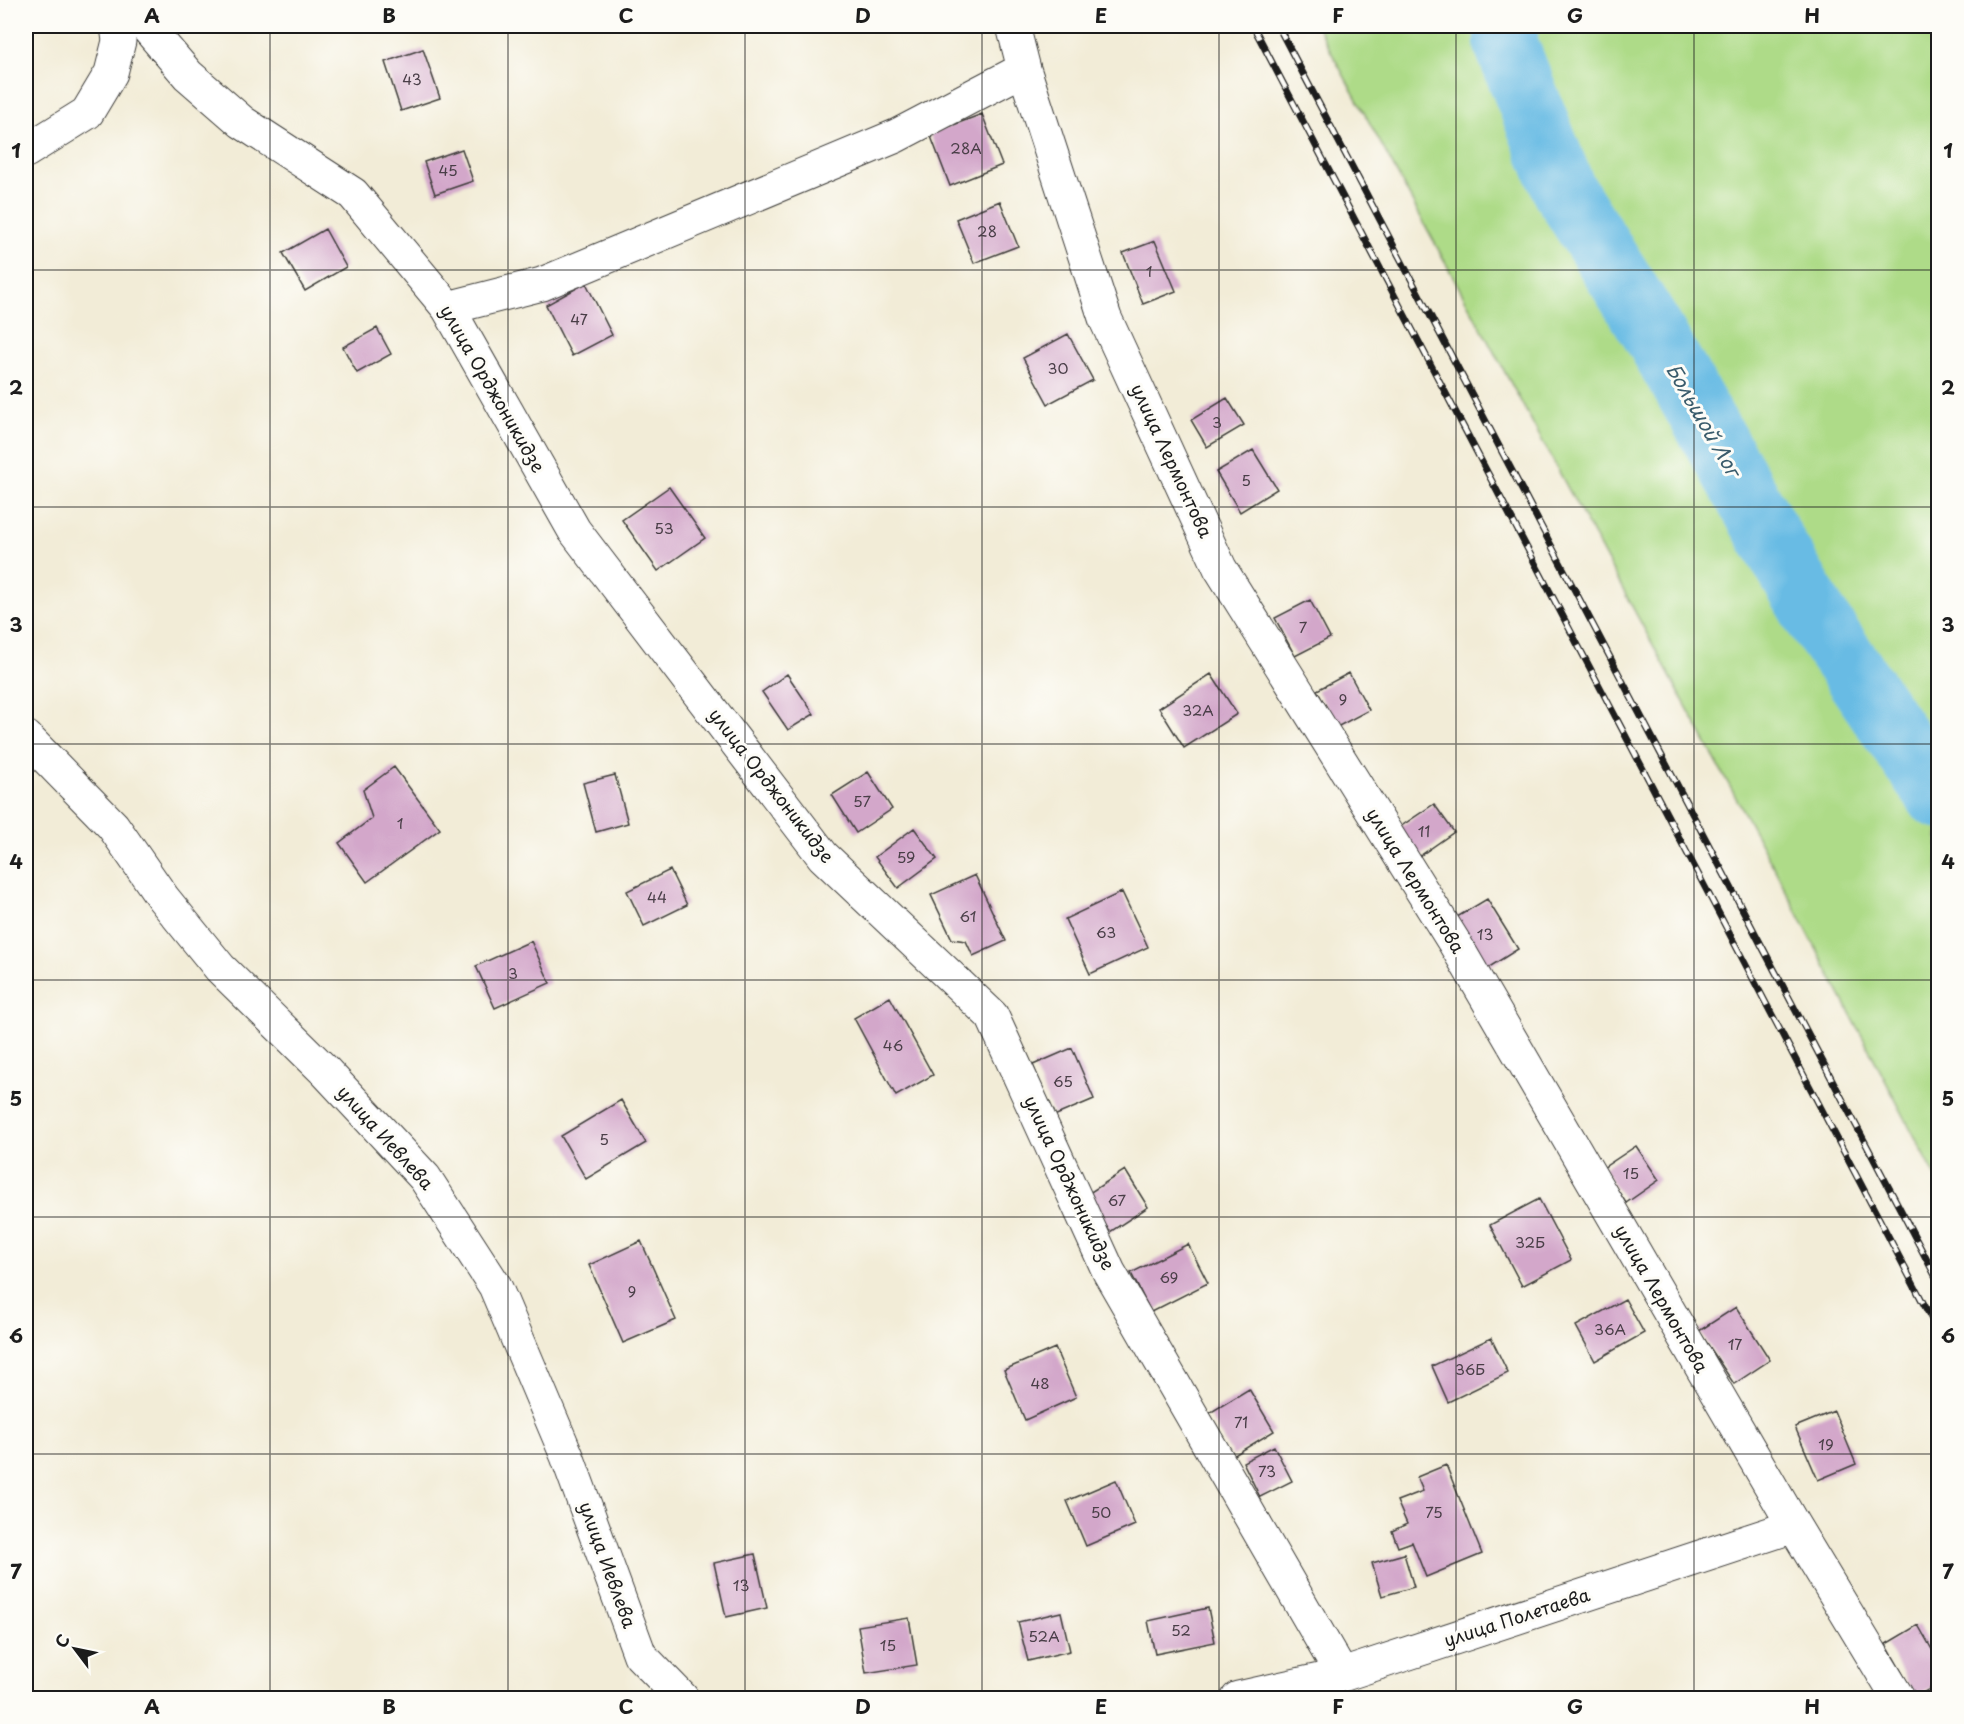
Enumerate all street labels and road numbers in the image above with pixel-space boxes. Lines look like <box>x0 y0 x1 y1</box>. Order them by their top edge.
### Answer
street label: улица Орджоникидзе <box>434 299 553 477</box>
street label: улица Лермонтова <box>1125 379 1220 543</box>
street label: улица Орджоникидзе <box>703 702 841 868</box>
street label: улица Лермонтова <box>1361 802 1472 959</box>
street label: улица Иевлева <box>332 1079 441 1196</box>
street label: улица Орджоникидзе <box>1018 1091 1123 1274</box>
street label: улица Лермонтова <box>1609 1219 1716 1378</box>
street label: улица Иевлева <box>573 1497 644 1632</box>
street label: улица Полетаева <box>1440 1580 1594 1653</box>

